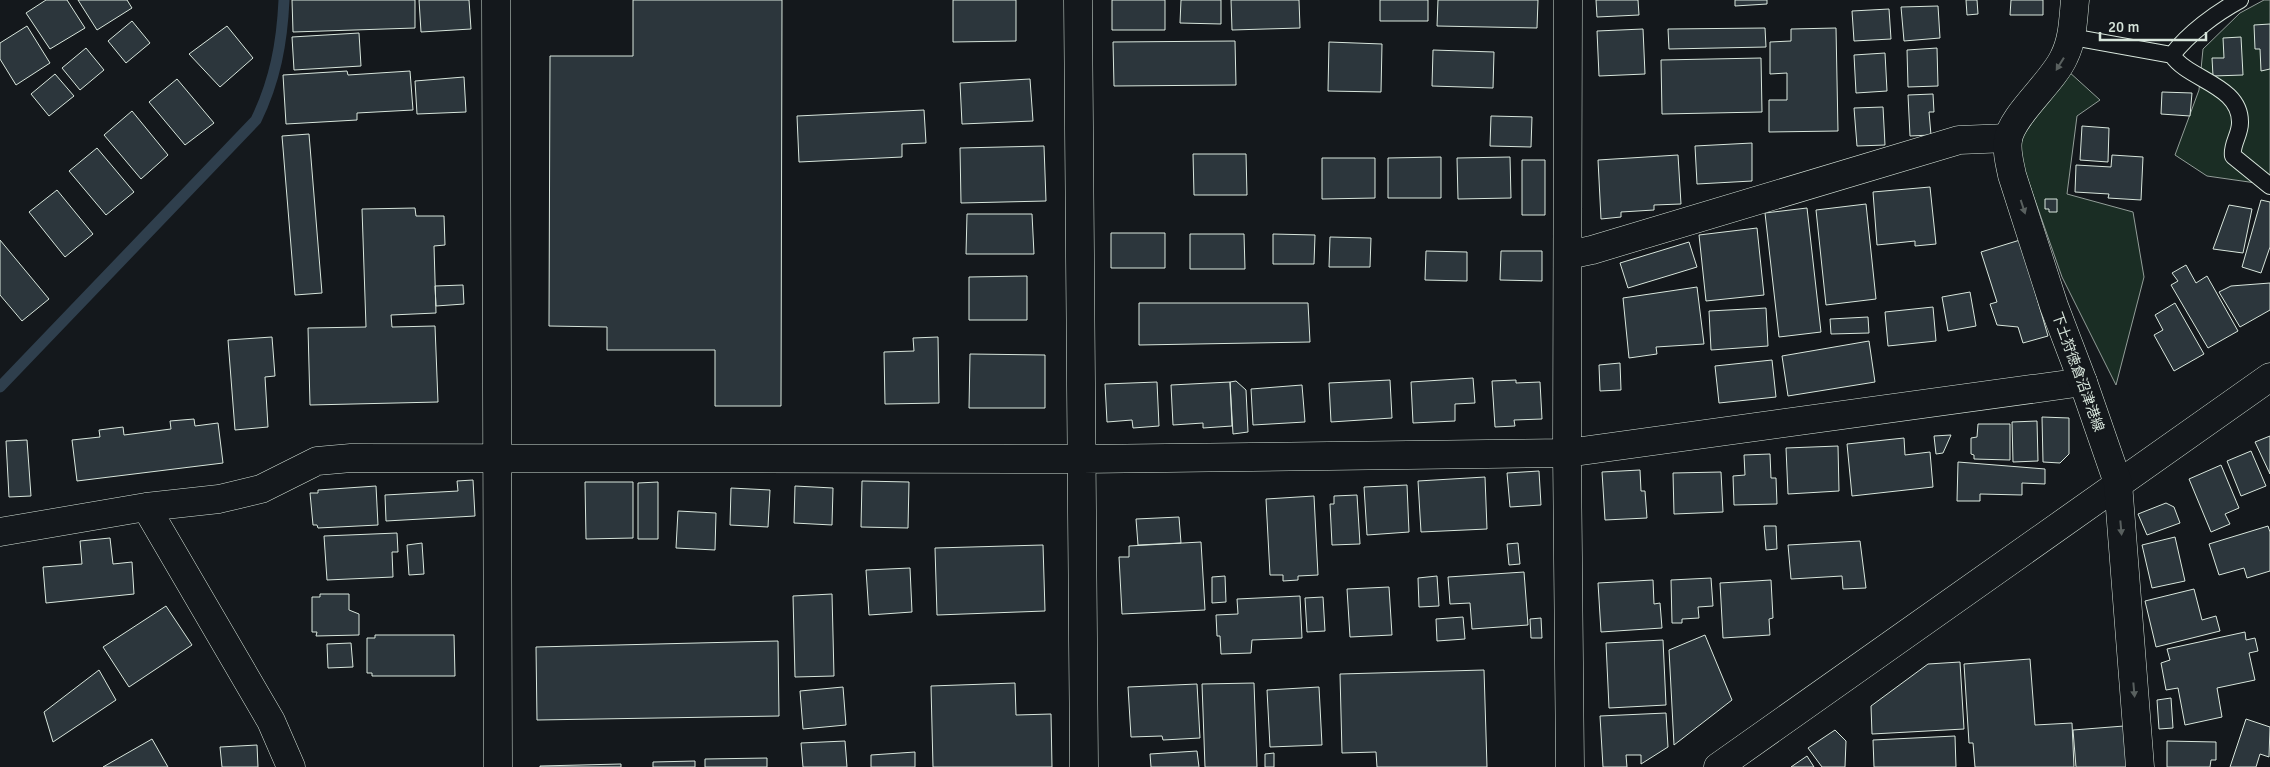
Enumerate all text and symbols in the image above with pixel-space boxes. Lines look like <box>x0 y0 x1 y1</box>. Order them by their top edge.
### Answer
scale bar <box>2100 10 2206 42</box>
text: 20 m <box>2108 18 2139 36</box>
one-way arrow <box>2056 57 2065 70</box>
one-way arrow <box>2019 200 2027 215</box>
street label: 下土狩徳倉沼津港線 <box>2048 310 2108 434</box>
one-way arrow <box>2117 521 2125 537</box>
one-way arrow <box>2130 683 2138 699</box>

